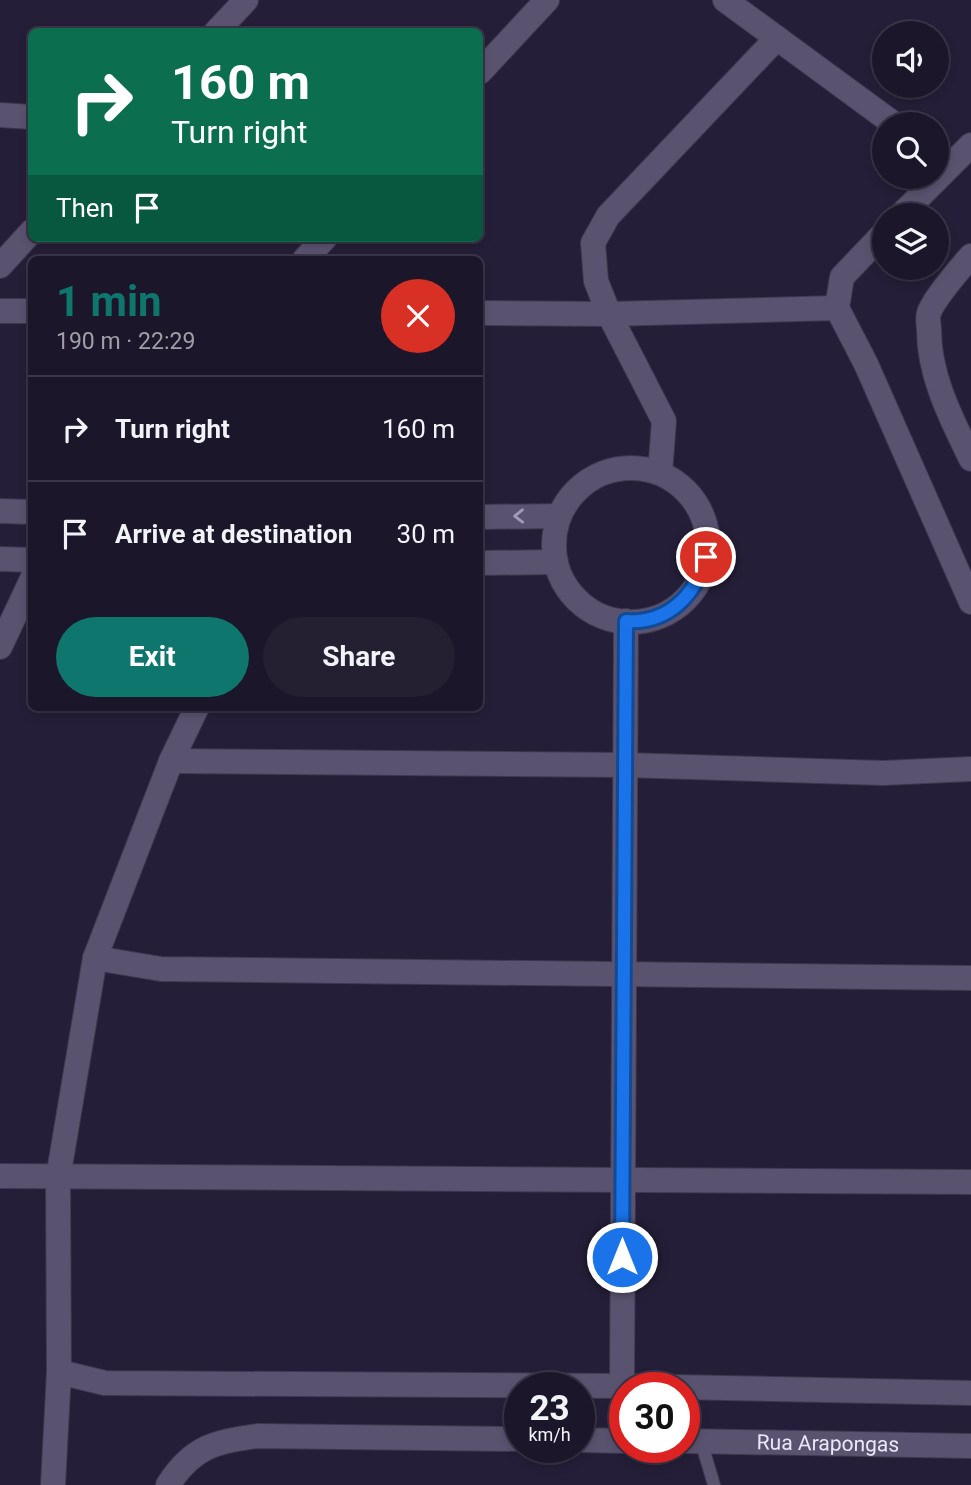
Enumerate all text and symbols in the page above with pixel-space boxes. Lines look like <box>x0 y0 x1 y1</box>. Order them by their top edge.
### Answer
map controls <box>872 21 949 280</box>
button: sound <box>872 21 949 98</box>
text: 160 m <box>171 54 310 111</box>
icon: right <box>56 56 147 147</box>
button: search <box>872 112 949 189</box>
text: Turn right <box>171 113 307 151</box>
icon: arrive <box>128 189 166 227</box>
text: Then <box>56 193 114 223</box>
button: layers <box>872 203 949 280</box>
text: 1 min <box>56 277 162 326</box>
button: close <box>381 279 455 353</box>
text: 190 m · 22:29 <box>56 328 195 355</box>
icon: right <box>56 410 94 448</box>
text: Turn right <box>115 414 230 444</box>
text: 160 m <box>382 414 455 444</box>
one-way arrow <box>514 508 524 524</box>
icon: arrive <box>56 515 94 553</box>
text: Arrive at destination <box>115 519 352 549</box>
text: 30 m <box>397 519 455 549</box>
pin <box>676 527 736 587</box>
icon: arrive <box>687 538 725 576</box>
button: Exit <box>56 617 249 697</box>
button: Share <box>263 617 455 697</box>
position arrow <box>585 1220 659 1294</box>
speed limit sign: 30 <box>609 1372 700 1463</box>
text: 23 <box>529 1388 570 1429</box>
text: km/h <box>528 1424 571 1445</box>
street label: Rua Arapongas <box>757 1430 899 1457</box>

